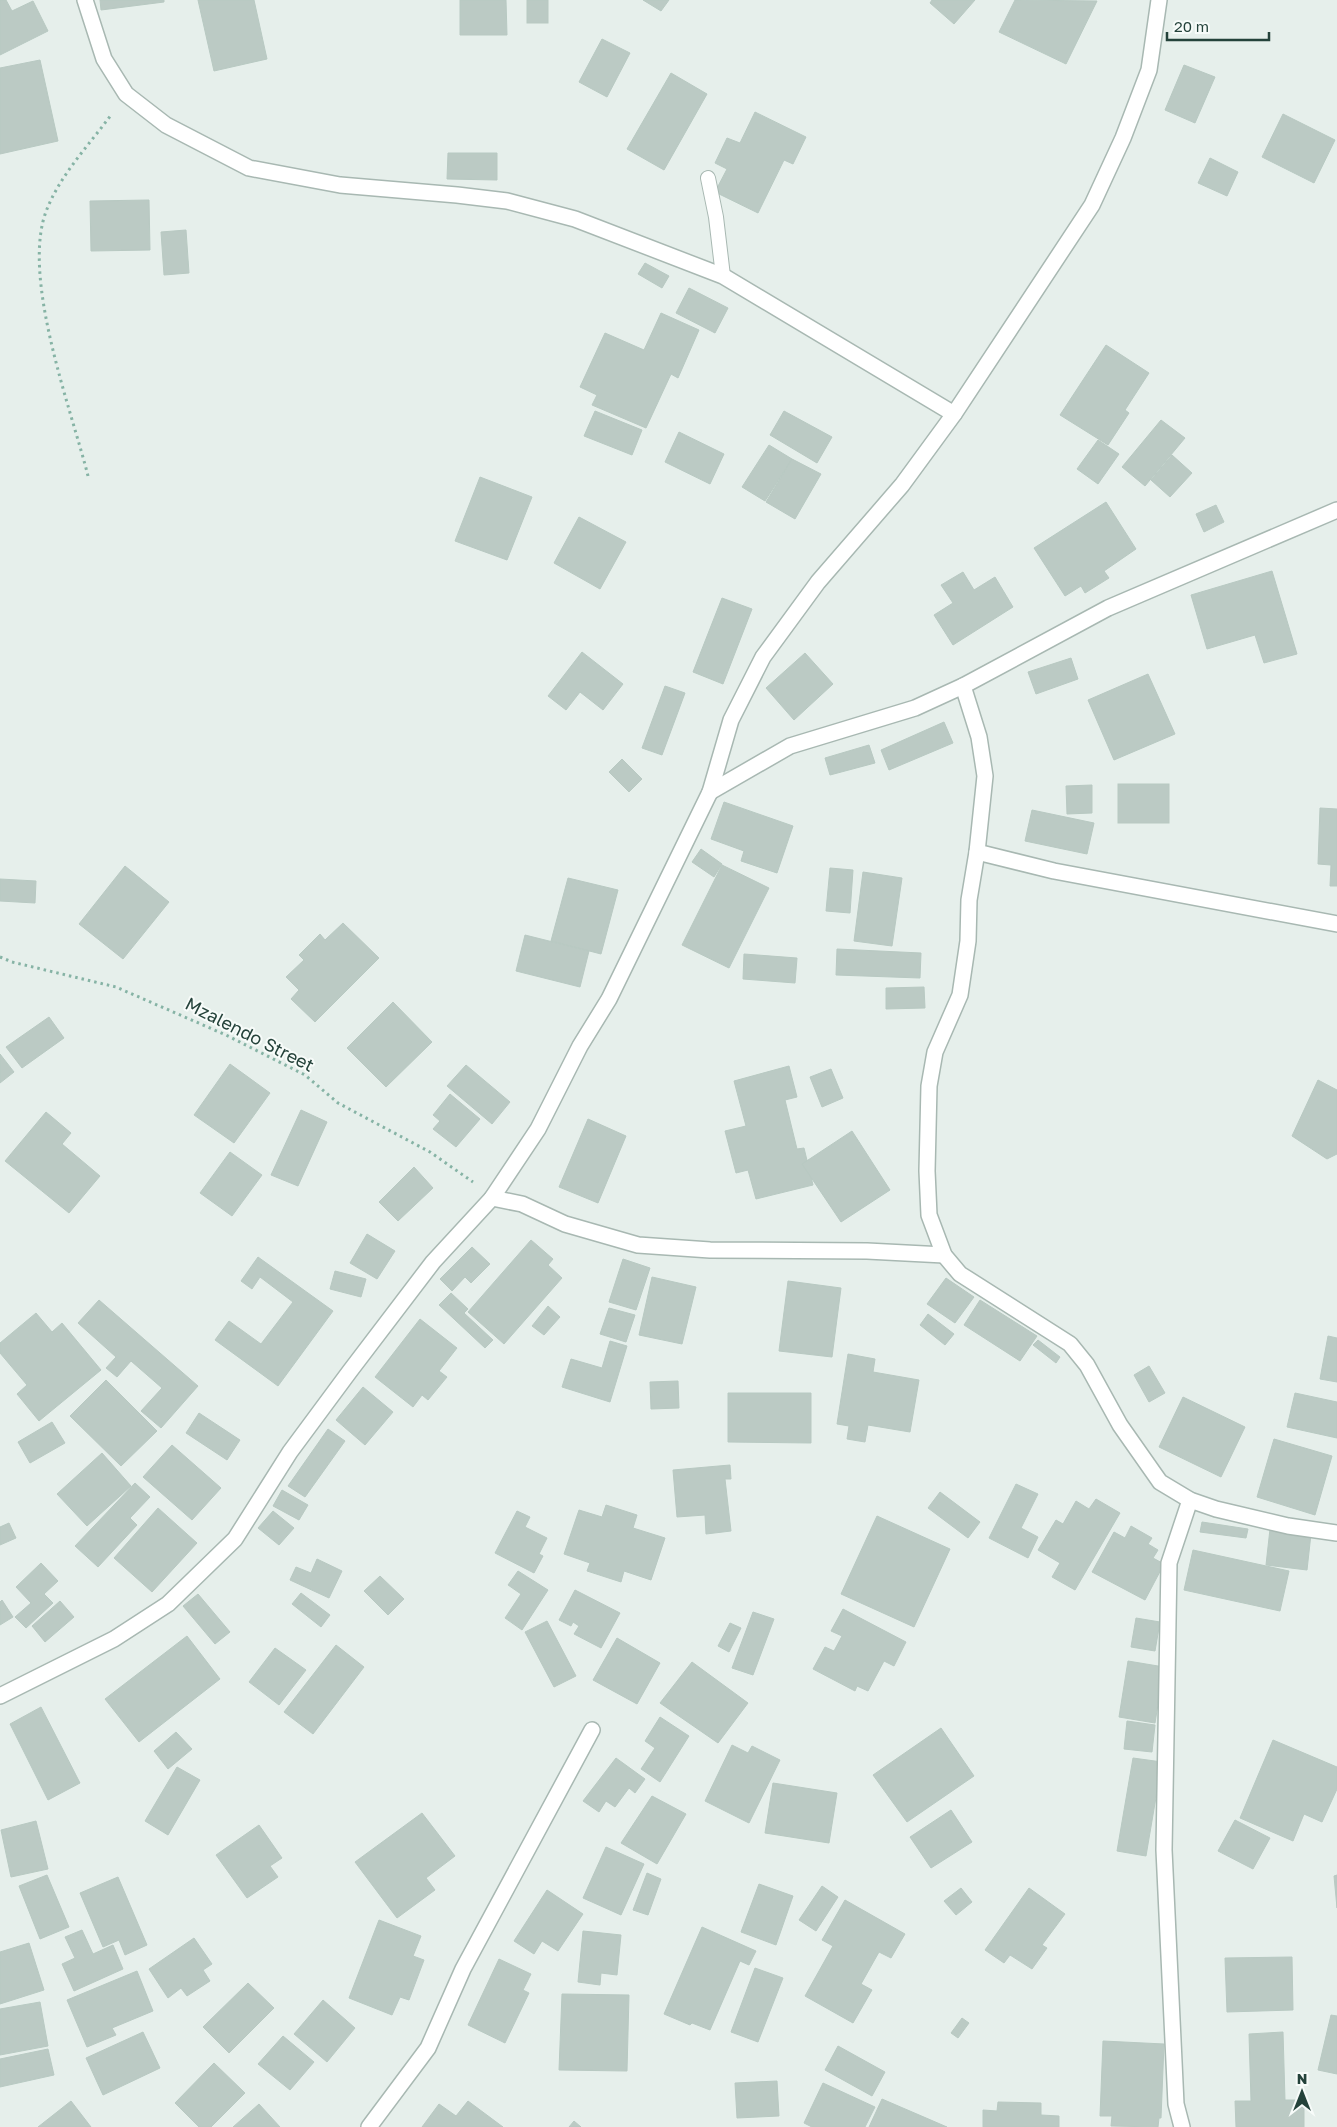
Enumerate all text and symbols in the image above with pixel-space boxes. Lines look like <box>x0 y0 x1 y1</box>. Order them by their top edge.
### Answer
scale bar <box>1167 10 1270 42</box>
text: 20 m <box>1174 17 1209 35</box>
street label: Mzalendo Street <box>182 992 318 1076</box>
north arrow <box>1277 2067 1327 2117</box>
text: N <box>1297 2070 1307 2087</box>

